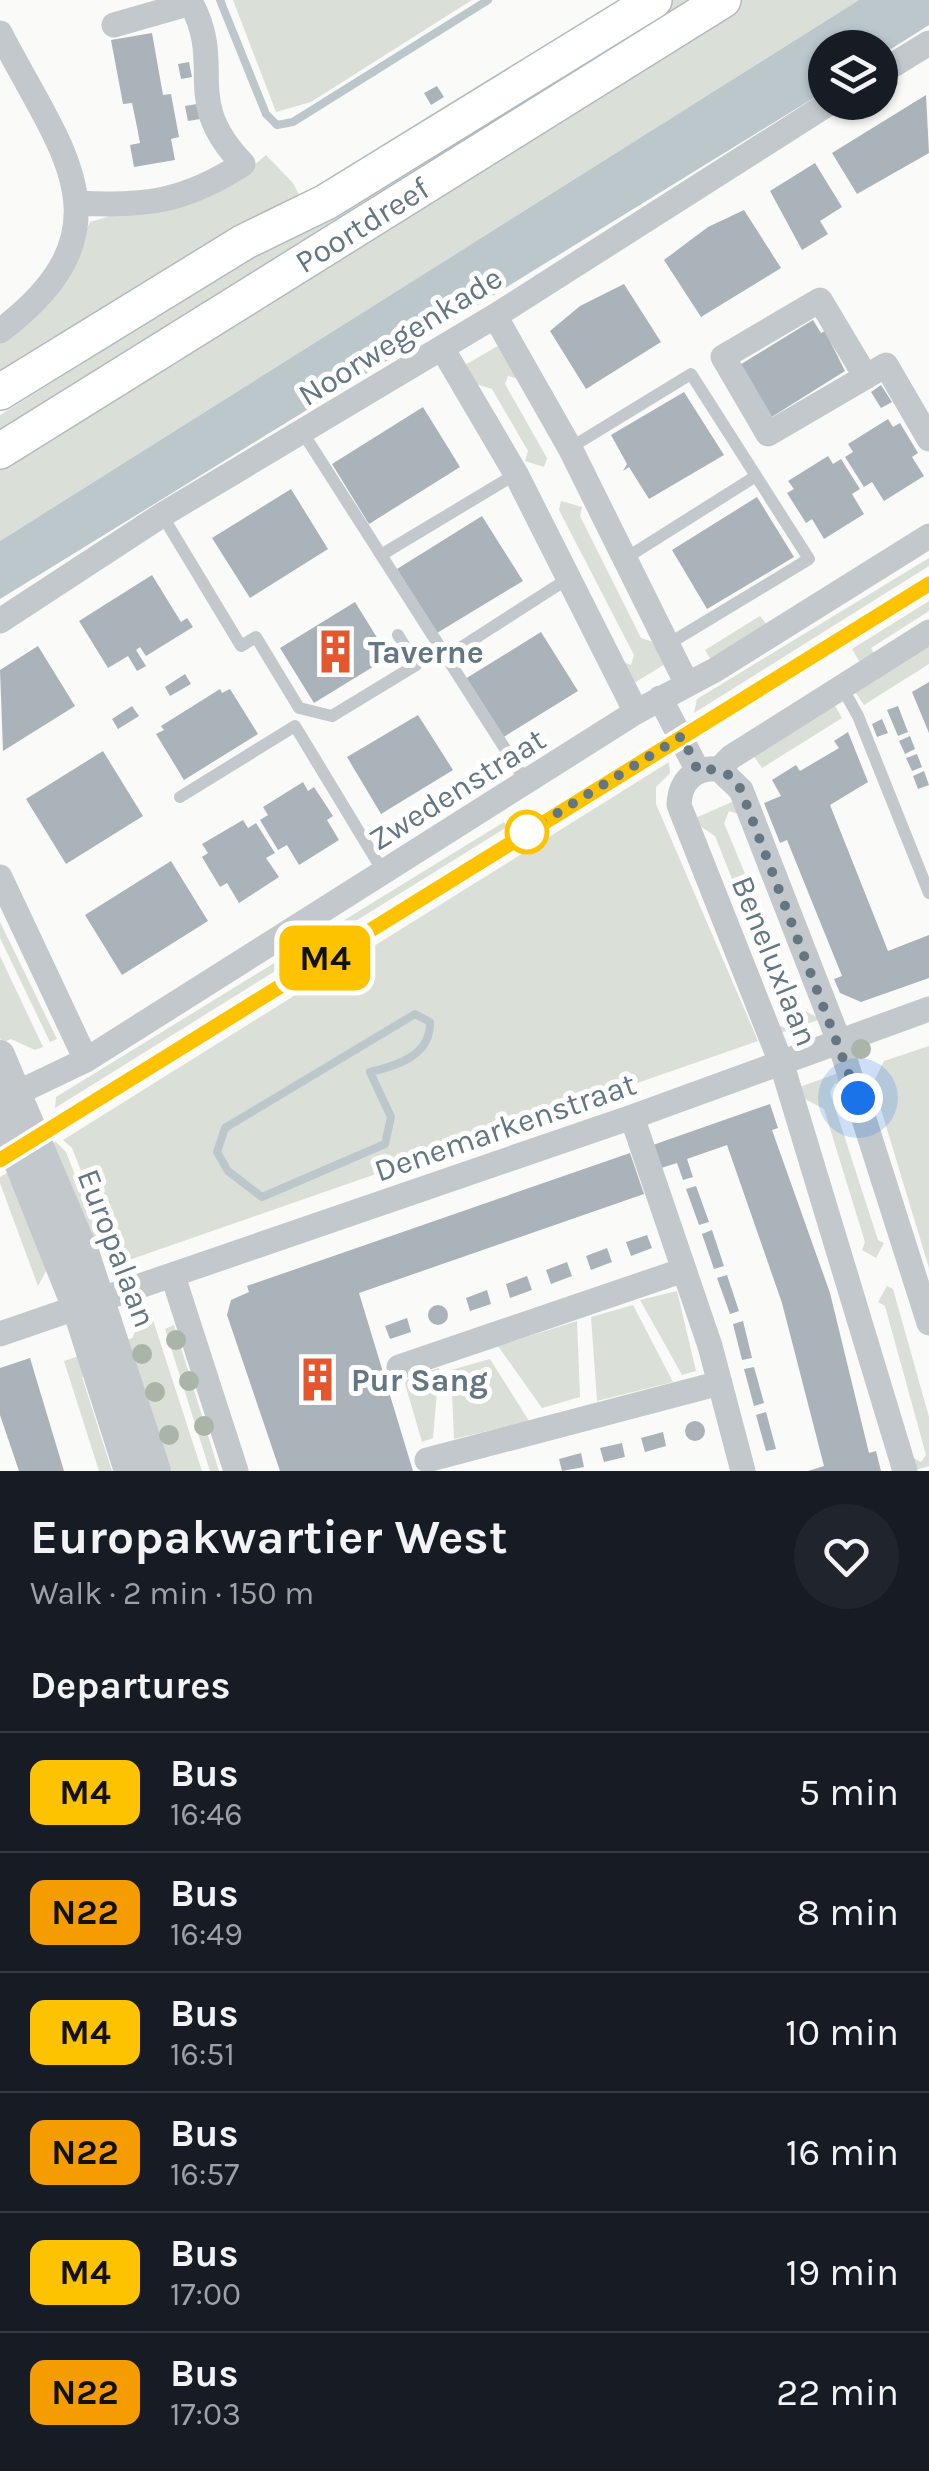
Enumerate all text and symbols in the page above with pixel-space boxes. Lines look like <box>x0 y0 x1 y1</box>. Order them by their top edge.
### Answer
map controls <box>808 30 898 120</box>
button: layers <box>808 30 898 120</box>
street label: Poortdreef <box>289 169 437 281</box>
street label: Noorwegenkade <box>292 259 509 414</box>
building icon: Taverne <box>311 628 359 676</box>
place label: Taverne <box>368 634 484 671</box>
street label: Zwedenstraat <box>362 720 552 858</box>
unlabelled marker <box>506 811 548 853</box>
street label: Beneluxlaan <box>724 871 825 1052</box>
line badge: M4 <box>280 926 370 990</box>
text: M4 <box>299 938 351 979</box>
street label: Denemarkenstraat <box>370 1065 641 1190</box>
your location <box>833 1073 883 1123</box>
street label: Europalaan <box>69 1164 164 1332</box>
building icon: Pur Sang <box>294 1356 342 1404</box>
place label: Pur Sang <box>351 1362 488 1399</box>
button: heart <box>794 1504 899 1609</box>
text: Europakwartier West <box>30 1509 508 1565</box>
text: Walk · 2 min · 150 m <box>30 1575 314 1612</box>
text: Departures <box>30 1663 230 1708</box>
text: Bus <box>170 1751 239 1796</box>
text: 5 min <box>799 1770 899 1815</box>
text: M4 <box>59 1772 111 1813</box>
text: 16:46 <box>170 1796 242 1833</box>
text: Bus <box>170 1871 239 1916</box>
text: 8 min <box>797 1890 899 1935</box>
text: N22 <box>51 1892 119 1933</box>
text: 16:49 <box>170 1916 243 1953</box>
text: Bus <box>170 1991 239 2036</box>
text: 10 min <box>785 2010 899 2055</box>
text: M4 <box>59 2012 111 2053</box>
text: 16:51 <box>170 2036 235 2073</box>
text: Bus <box>170 2111 239 2156</box>
text: 16 min <box>786 2130 899 2175</box>
text: N22 <box>51 2132 119 2173</box>
text: 16:57 <box>170 2156 239 2193</box>
text: Bus <box>170 2231 239 2276</box>
text: 19 min <box>786 2250 899 2295</box>
text: M4 <box>59 2252 111 2293</box>
text: 17:00 <box>170 2276 241 2313</box>
text: Bus <box>170 2351 239 2396</box>
text: 22 min <box>776 2370 899 2415</box>
text: N22 <box>51 2372 119 2413</box>
text: 17:03 <box>170 2396 241 2433</box>

